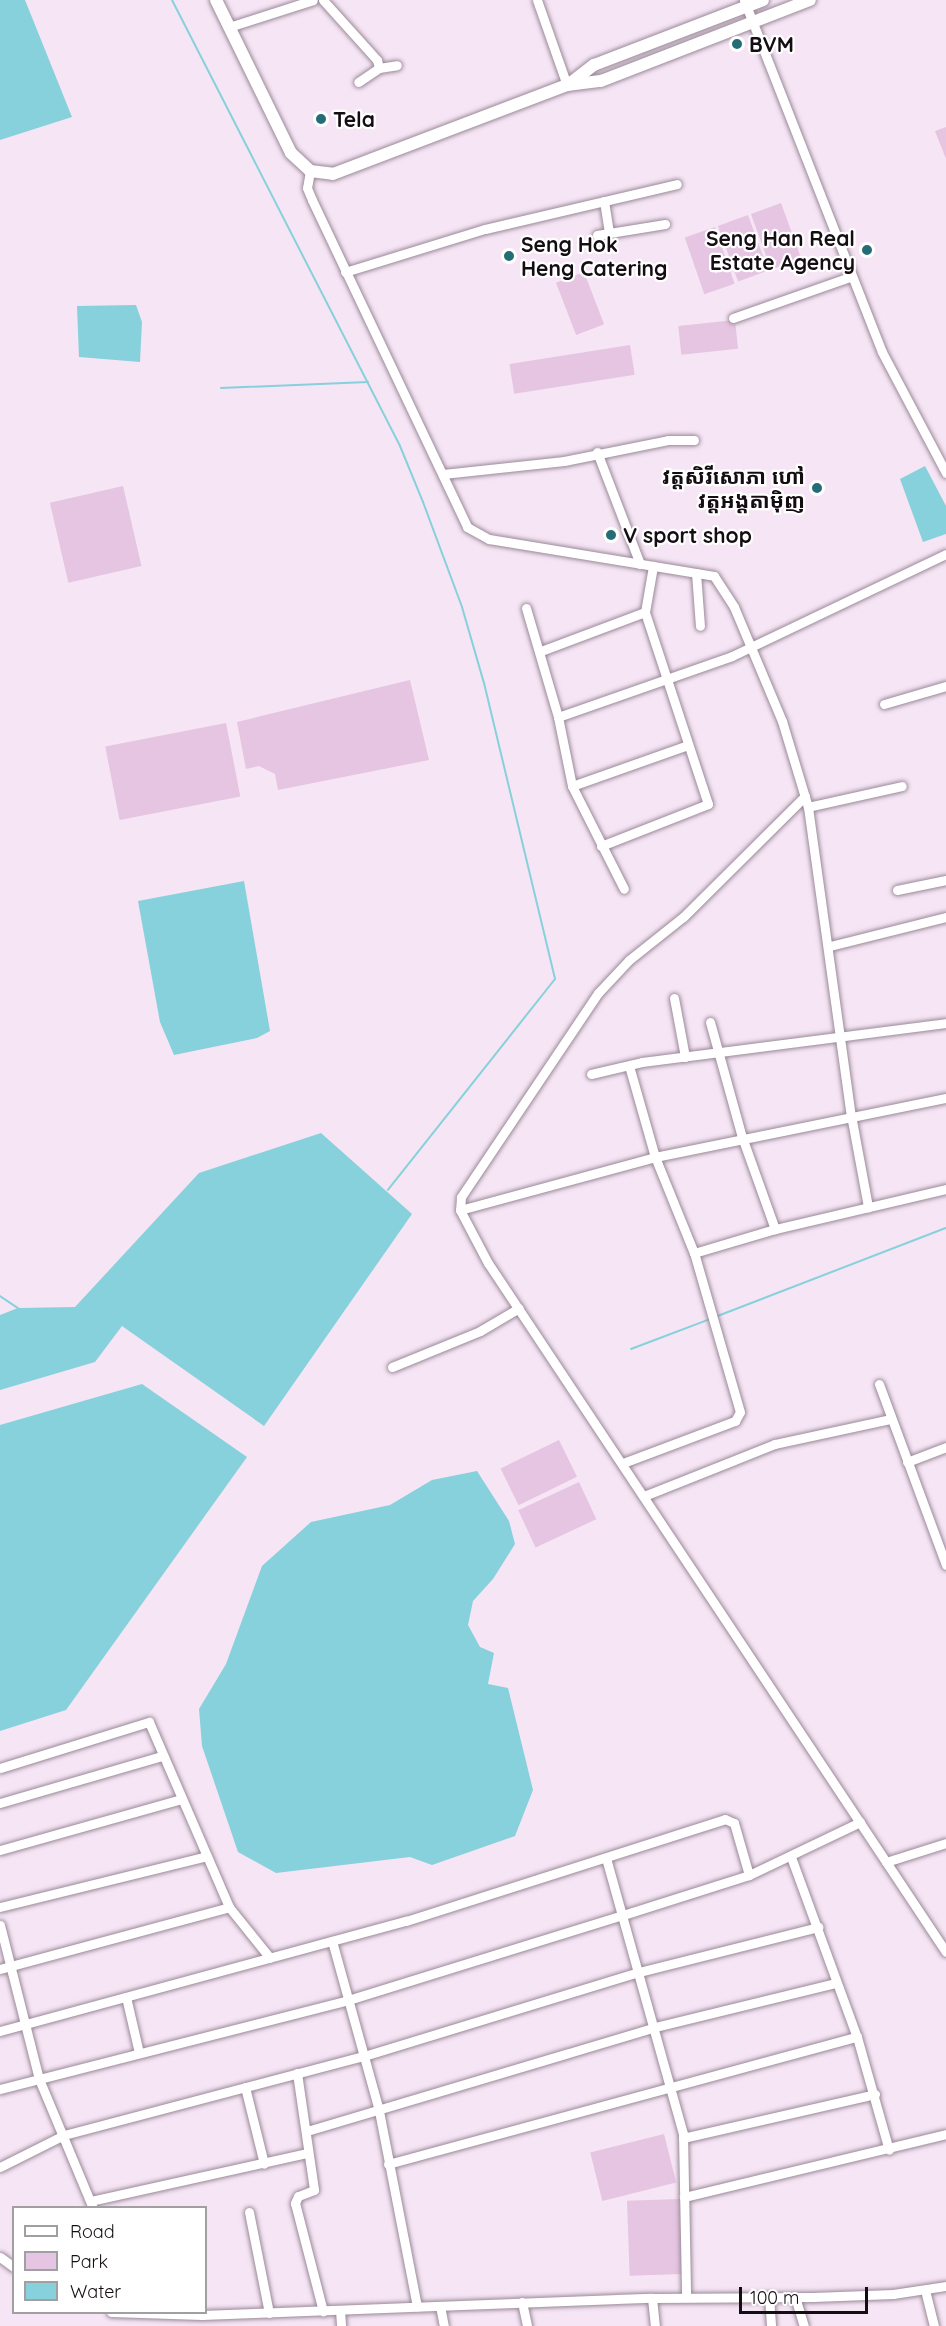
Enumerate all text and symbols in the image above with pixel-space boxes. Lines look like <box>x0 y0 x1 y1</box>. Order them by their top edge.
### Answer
place label: BVM <box>749 31 794 57</box>
marker: BVM <box>730 37 744 51</box>
place label: Tela <box>333 106 375 132</box>
marker: Tela <box>314 112 328 126</box>
place label: Seng Han Real Estate Agency <box>706 225 855 275</box>
place label: Seng Hok Heng Catering <box>521 231 667 281</box>
marker: Seng Han Real Estate Agency <box>860 243 874 257</box>
marker: Seng Hok Heng Catering <box>502 249 516 263</box>
place label: វត្តសិរីសោភា ហៅ វត្តអង្តតាម៉ិញ <box>662 463 805 513</box>
marker: វត្តសិរីសោភា ហៅ វត្តអង្តតាម៉ិញ <box>810 481 824 495</box>
place label: V sport shop <box>623 522 752 548</box>
marker: V sport shop <box>604 528 618 542</box>
legend <box>12 2206 207 2314</box>
text: Road <box>70 2220 115 2243</box>
text: Park <box>70 2250 108 2273</box>
scale bar <box>742 2275 871 2313</box>
text: Water <box>70 2280 121 2303</box>
text: 100 m <box>750 2286 799 2309</box>

